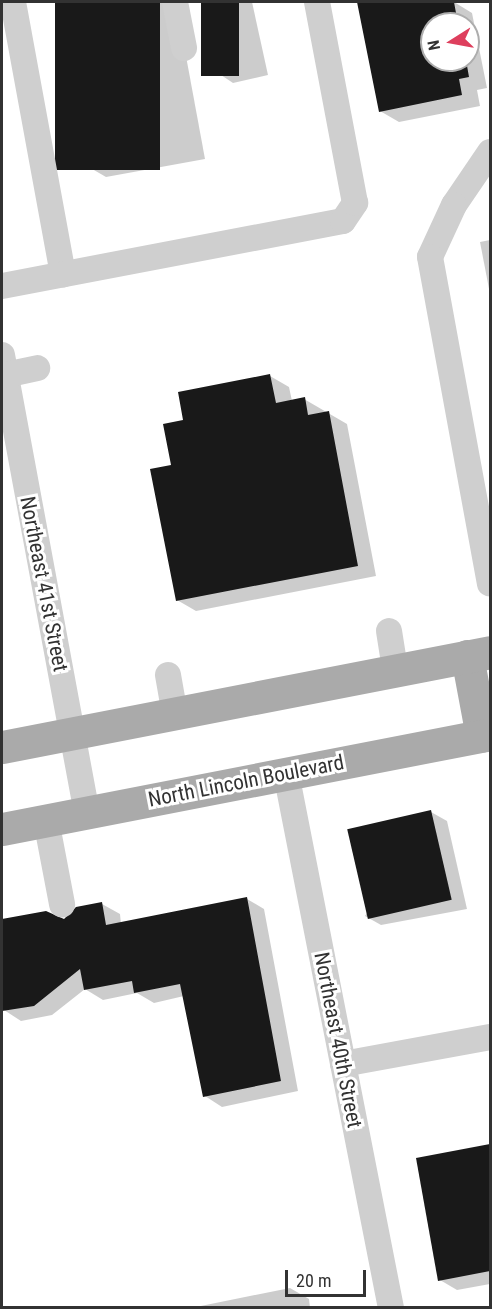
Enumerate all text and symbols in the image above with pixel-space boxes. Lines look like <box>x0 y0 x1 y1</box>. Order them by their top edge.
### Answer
north arrow <box>420 12 480 72</box>
text: N <box>424 39 444 52</box>
street label: Northeast 41st Street <box>15 494 73 674</box>
street label: North Lincoln Boulevard <box>146 750 346 812</box>
street label: Northeast 40th Street <box>309 950 367 1130</box>
scale bar <box>288 1258 369 1296</box>
text: 20 m <box>296 1270 331 1291</box>

